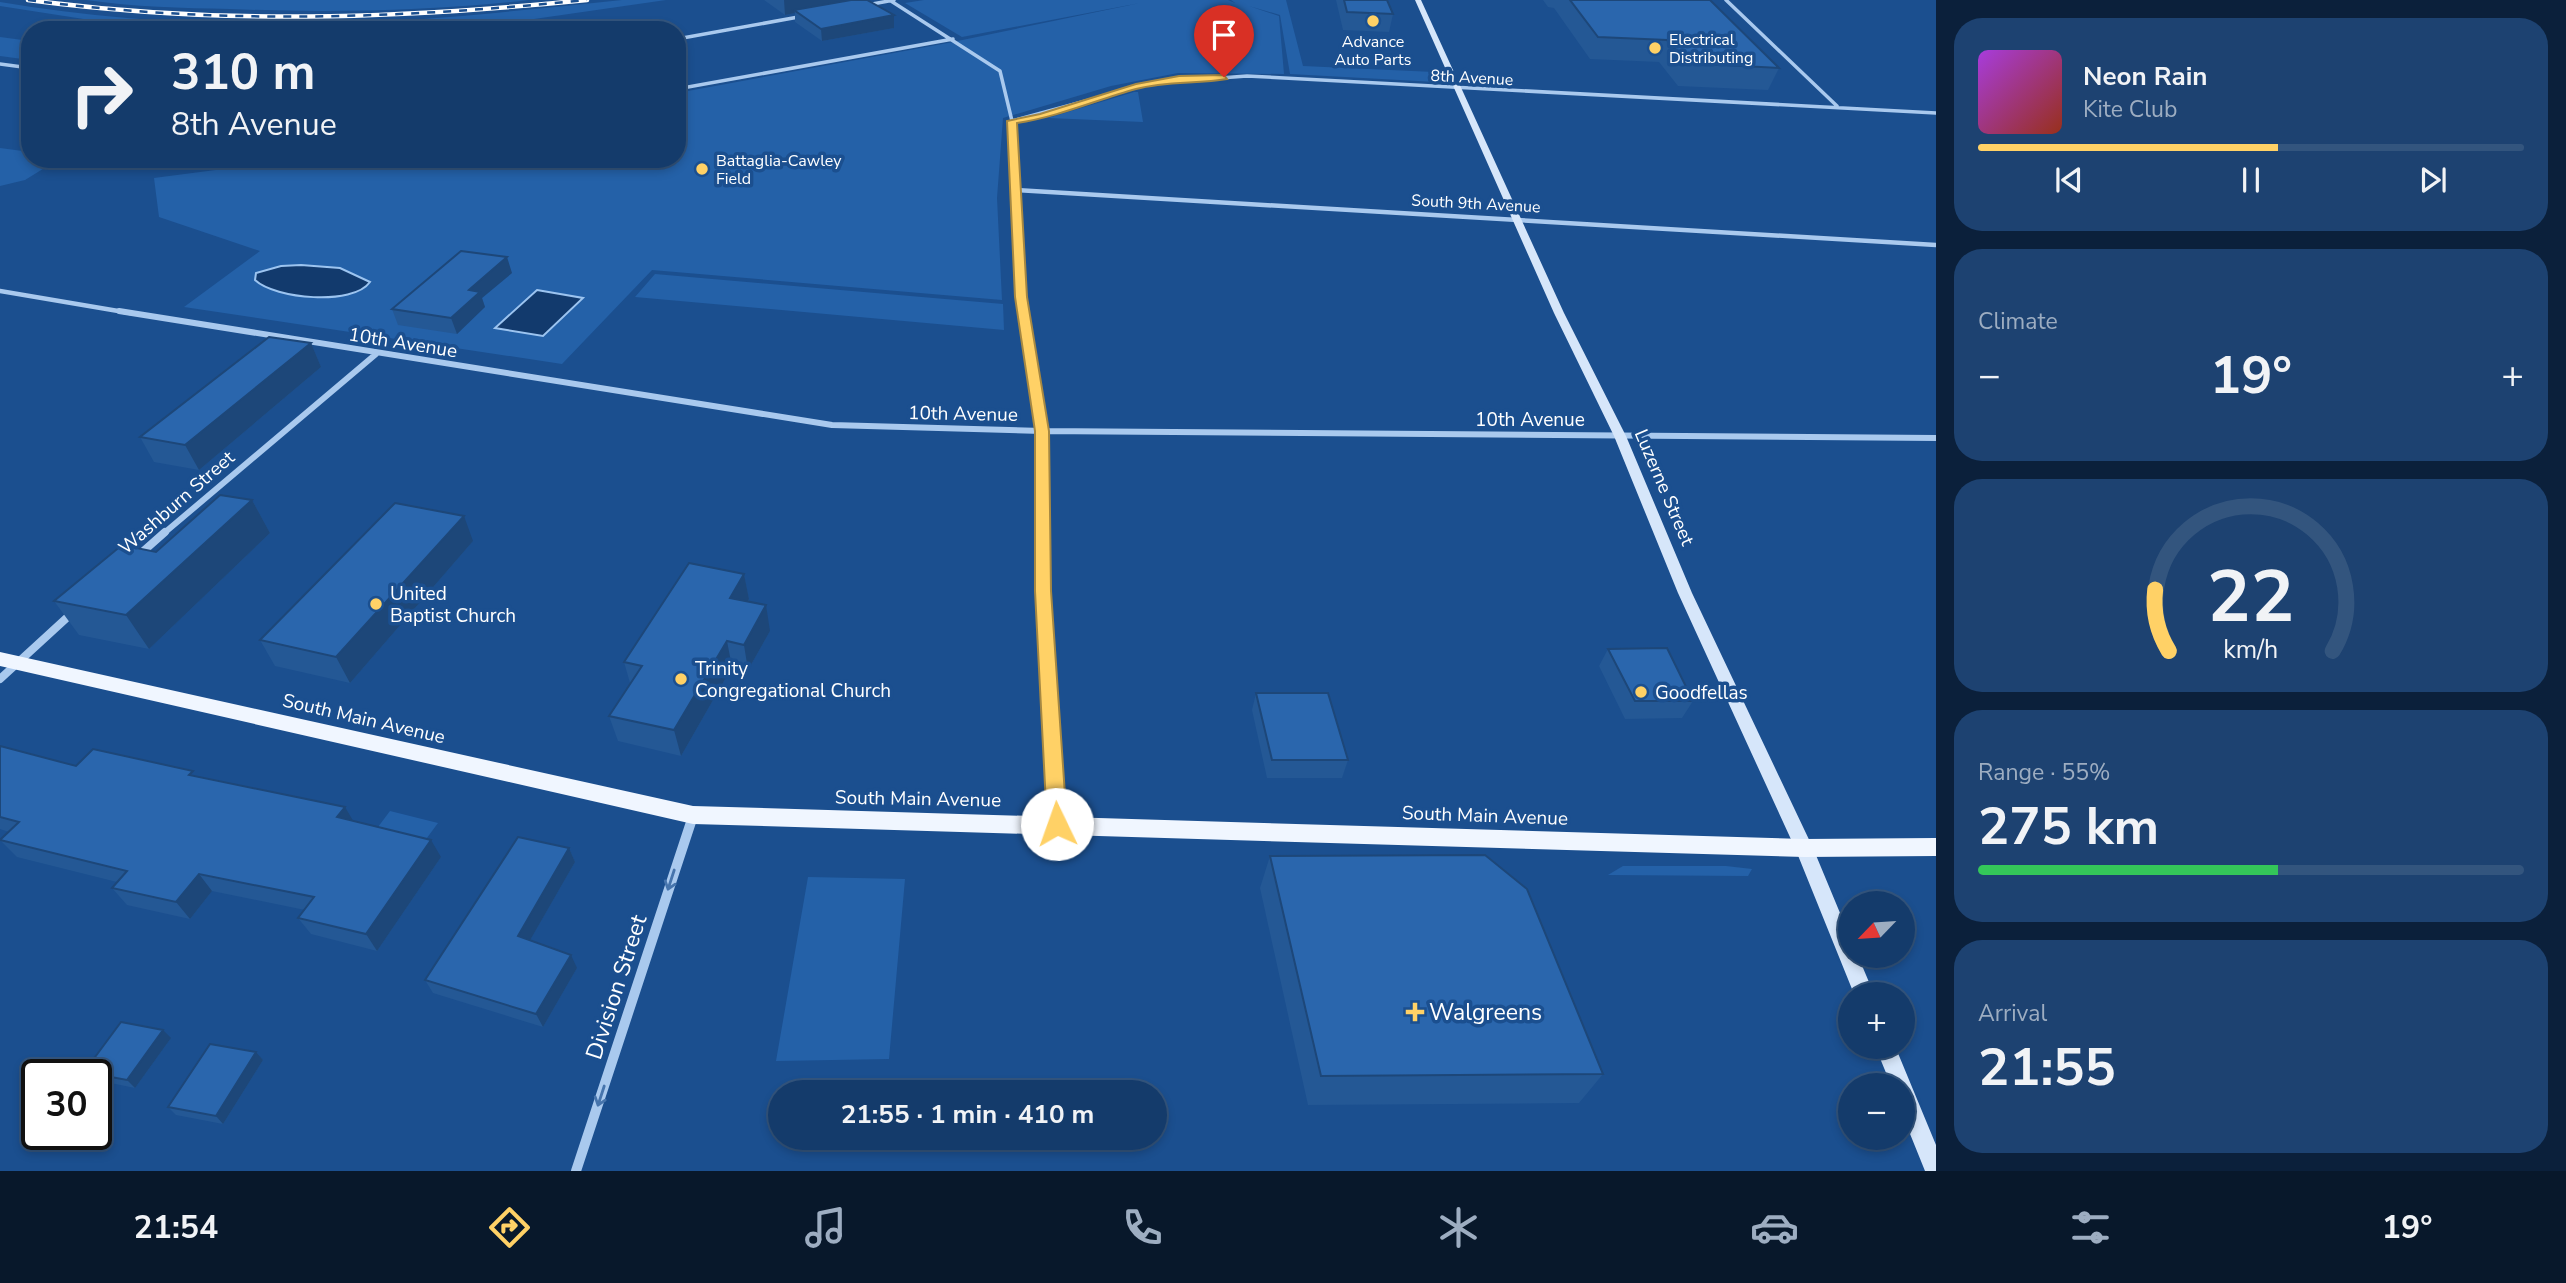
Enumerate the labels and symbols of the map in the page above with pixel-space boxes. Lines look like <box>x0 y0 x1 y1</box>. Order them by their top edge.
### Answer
pin <box>1194 5 1254 77</box>
marker: Advance Auto Parts <box>1365 13 1381 29</box>
place label: Electrical Distributing <box>1669 29 1753 69</box>
place label: Advance Auto Parts <box>1335 31 1411 71</box>
marker: Electrical Distributing <box>1647 40 1663 56</box>
street label: 8th Avenue <box>1430 65 1514 91</box>
place label: Battaglia-Cawley Field <box>716 150 842 190</box>
marker: Battaglia-Cawley Field <box>694 161 710 177</box>
street label: South 9th Avenue <box>1411 190 1541 218</box>
street label: 10th Avenue <box>347 322 459 364</box>
street label: 10th Avenue <box>908 400 1018 428</box>
street label: 10th Avenue <box>1475 407 1585 433</box>
street label: Luzerne Street <box>1628 425 1700 550</box>
street label: Washburn Street <box>113 445 240 560</box>
place label: United Baptist Church <box>390 581 516 629</box>
marker: United Baptist Church <box>368 596 384 612</box>
place label: Trinity Congregational Church <box>695 656 891 704</box>
marker: Trinity Congregational Church <box>673 671 689 687</box>
place label: Goodfellas <box>1655 680 1748 706</box>
marker: Goodfellas <box>1633 684 1649 700</box>
street label: South Main Avenue <box>280 688 448 750</box>
street label: South Main Avenue <box>835 785 1001 813</box>
position arrow <box>1020 787 1094 861</box>
street label: South Main Avenue <box>1401 800 1569 832</box>
one-way arrow <box>664 868 677 890</box>
north arrow <box>1838 891 1914 968</box>
street label: Division Street <box>578 910 655 1064</box>
place label: Walgreens <box>1429 997 1542 1028</box>
marker: Walgreens <box>1407 1004 1423 1020</box>
speed limit sign: 30 <box>21 1059 112 1150</box>
one-way arrow <box>593 1085 606 1107</box>

